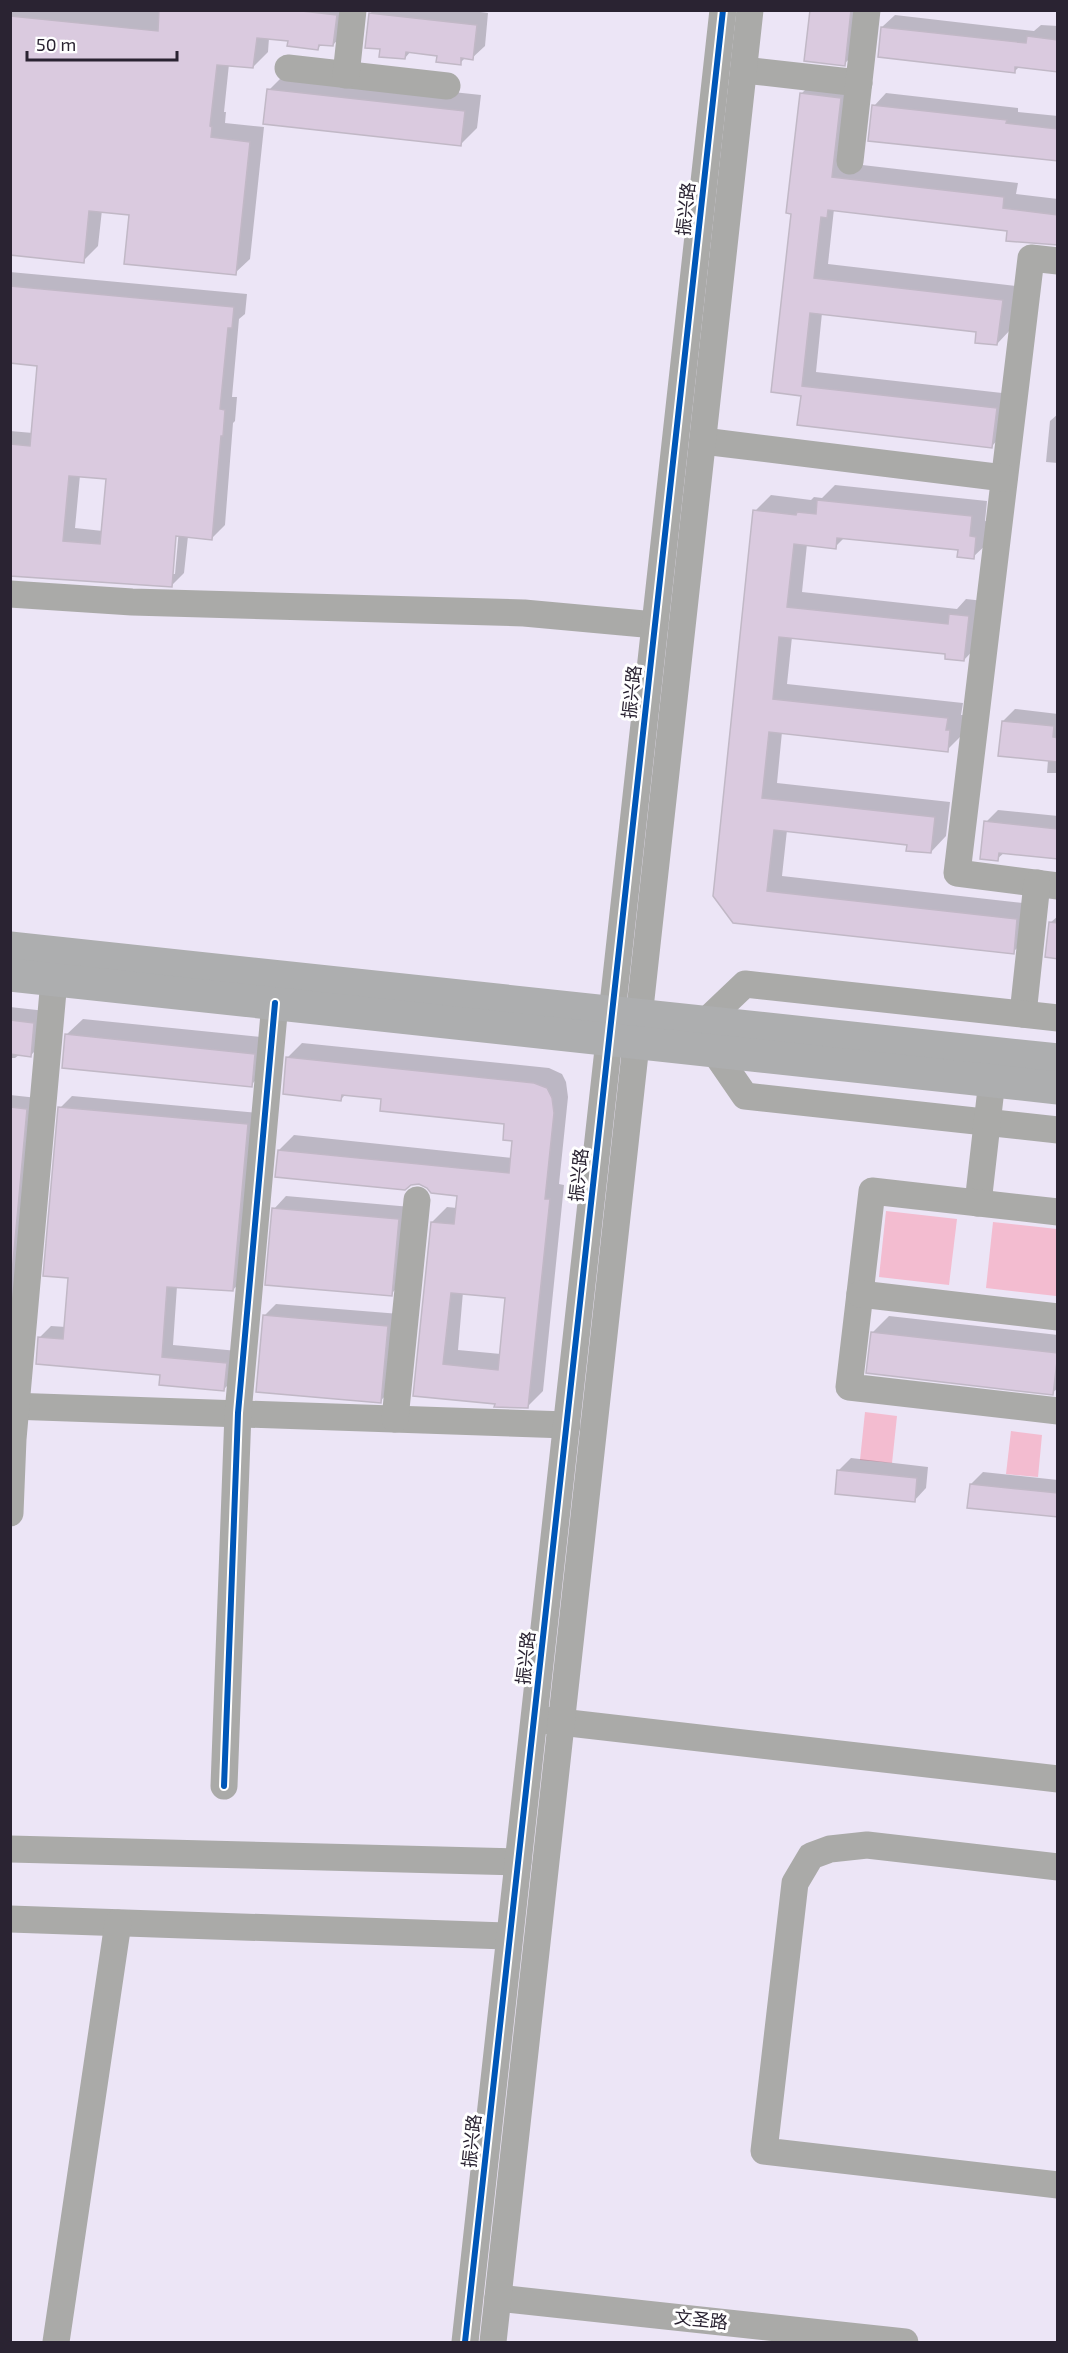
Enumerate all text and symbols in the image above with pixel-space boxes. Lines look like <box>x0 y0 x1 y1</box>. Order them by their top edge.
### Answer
scale bar <box>27 24 177 62</box>
text: 50 m <box>36 33 76 55</box>
street label: 振兴路 <box>671 181 699 237</box>
street label: 振兴路 <box>617 664 645 720</box>
street label: 振兴路 <box>564 1147 592 1203</box>
street label: 振兴路 <box>511 1630 539 1686</box>
street label: 振兴路 <box>457 2113 485 2169</box>
street label: 文圣路 <box>673 2305 729 2333</box>

